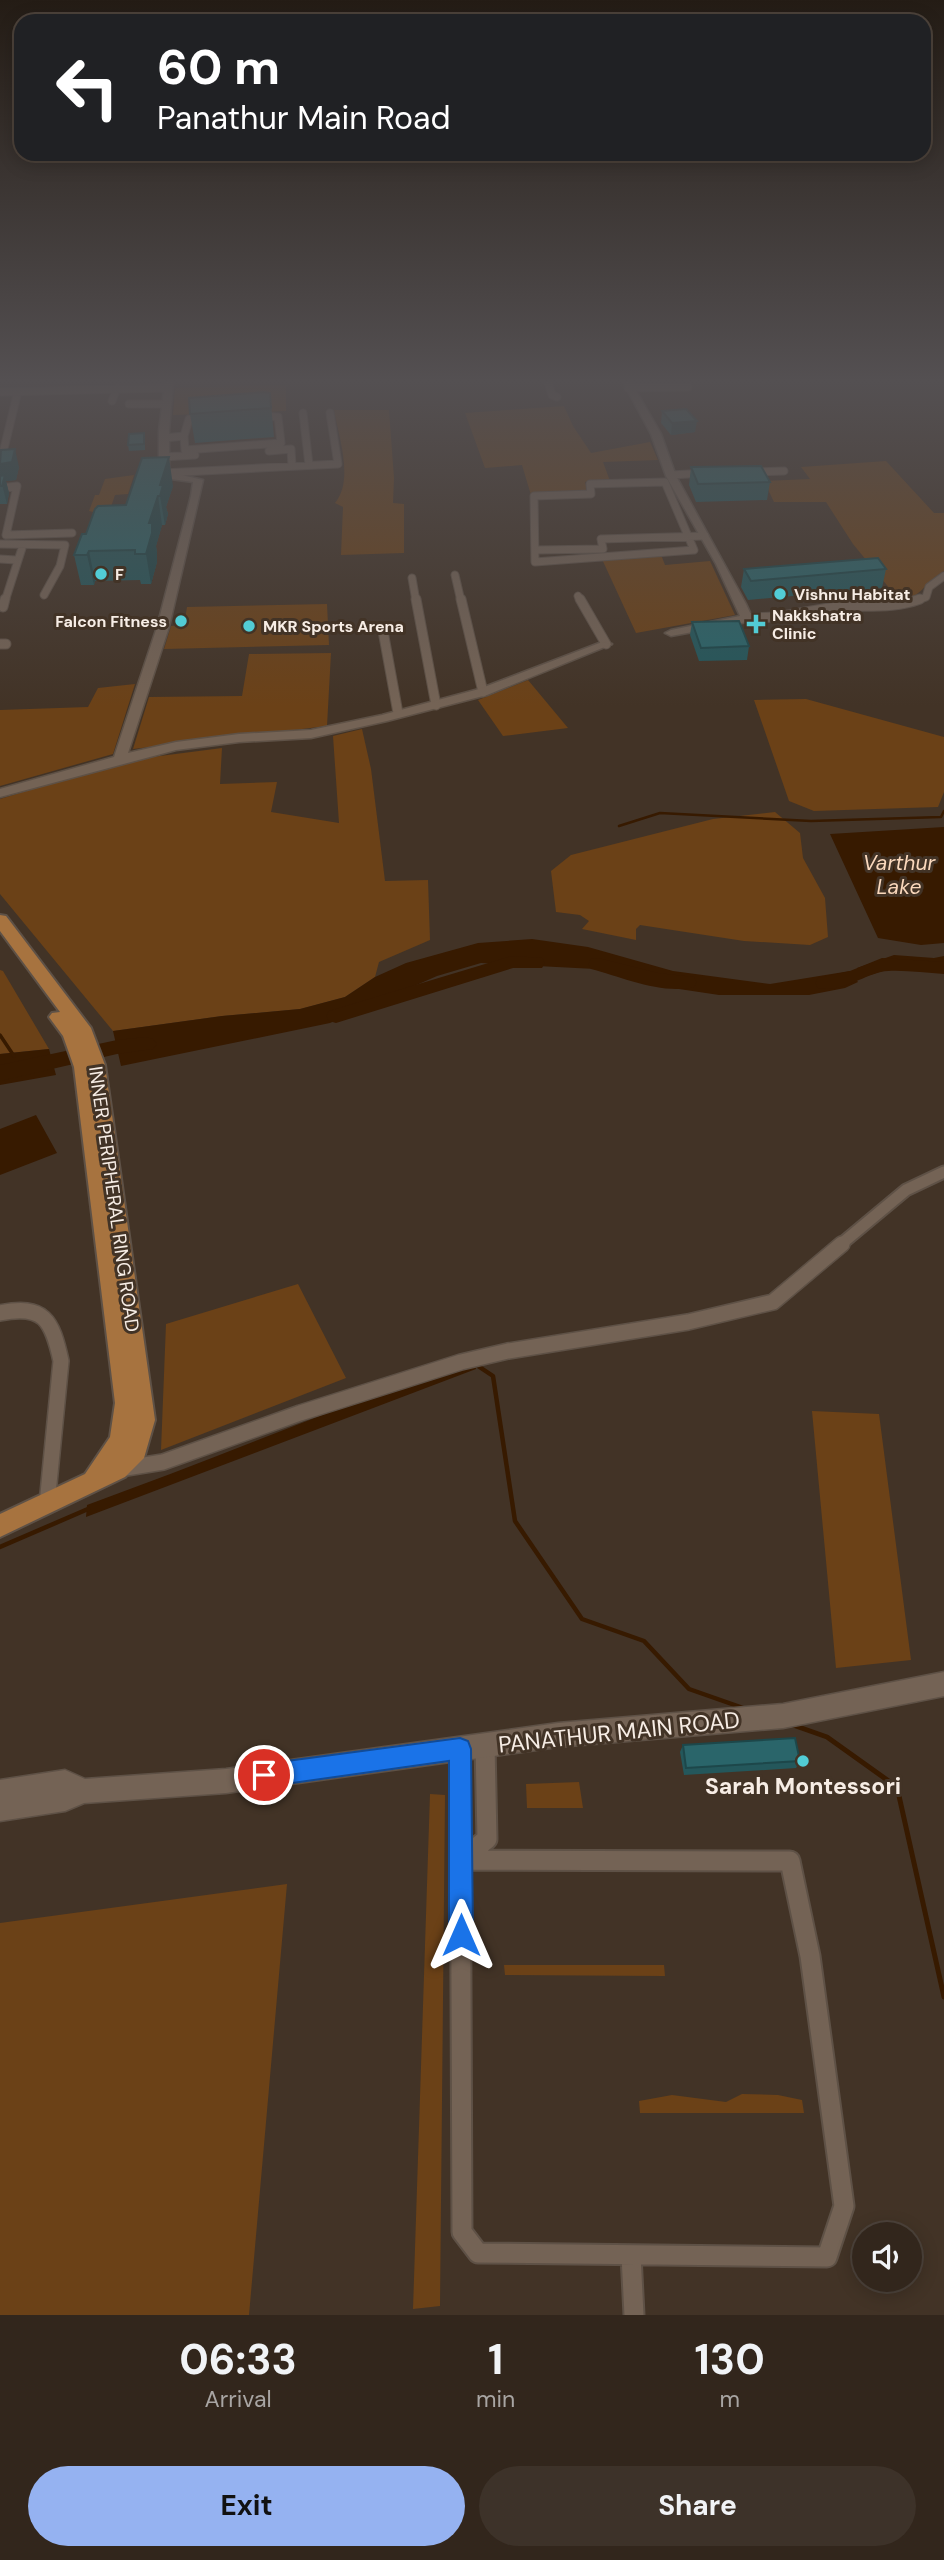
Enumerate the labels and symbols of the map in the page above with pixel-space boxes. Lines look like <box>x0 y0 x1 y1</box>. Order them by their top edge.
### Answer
place label: F <box>115 564 124 585</box>
marker: F <box>93 566 109 582</box>
place label: Vishnu Habitat <box>794 584 910 605</box>
marker: Vishnu Habitat <box>772 586 788 602</box>
place label: Nakkshatra Clinic <box>772 605 862 644</box>
place label: Falcon Fitness <box>55 611 167 632</box>
marker: Falcon Fitness <box>173 613 189 629</box>
marker: Nakkshatra Clinic <box>746 614 766 634</box>
place label: MKR Sports Arena <box>263 616 404 637</box>
marker: MKR Sports Arena <box>241 618 257 634</box>
water label: Varthur Lake <box>863 849 936 901</box>
street label: INNER PERIPHERAL RING ROAD <box>83 1065 145 1333</box>
street label: PANATHUR MAIN ROAD <box>497 1704 741 1760</box>
pin <box>234 1745 294 1805</box>
marker: Sarah Montessori <box>795 1753 811 1769</box>
place label: Sarah Montessori <box>705 1771 901 1801</box>
position arrow <box>424 1898 498 1972</box>

